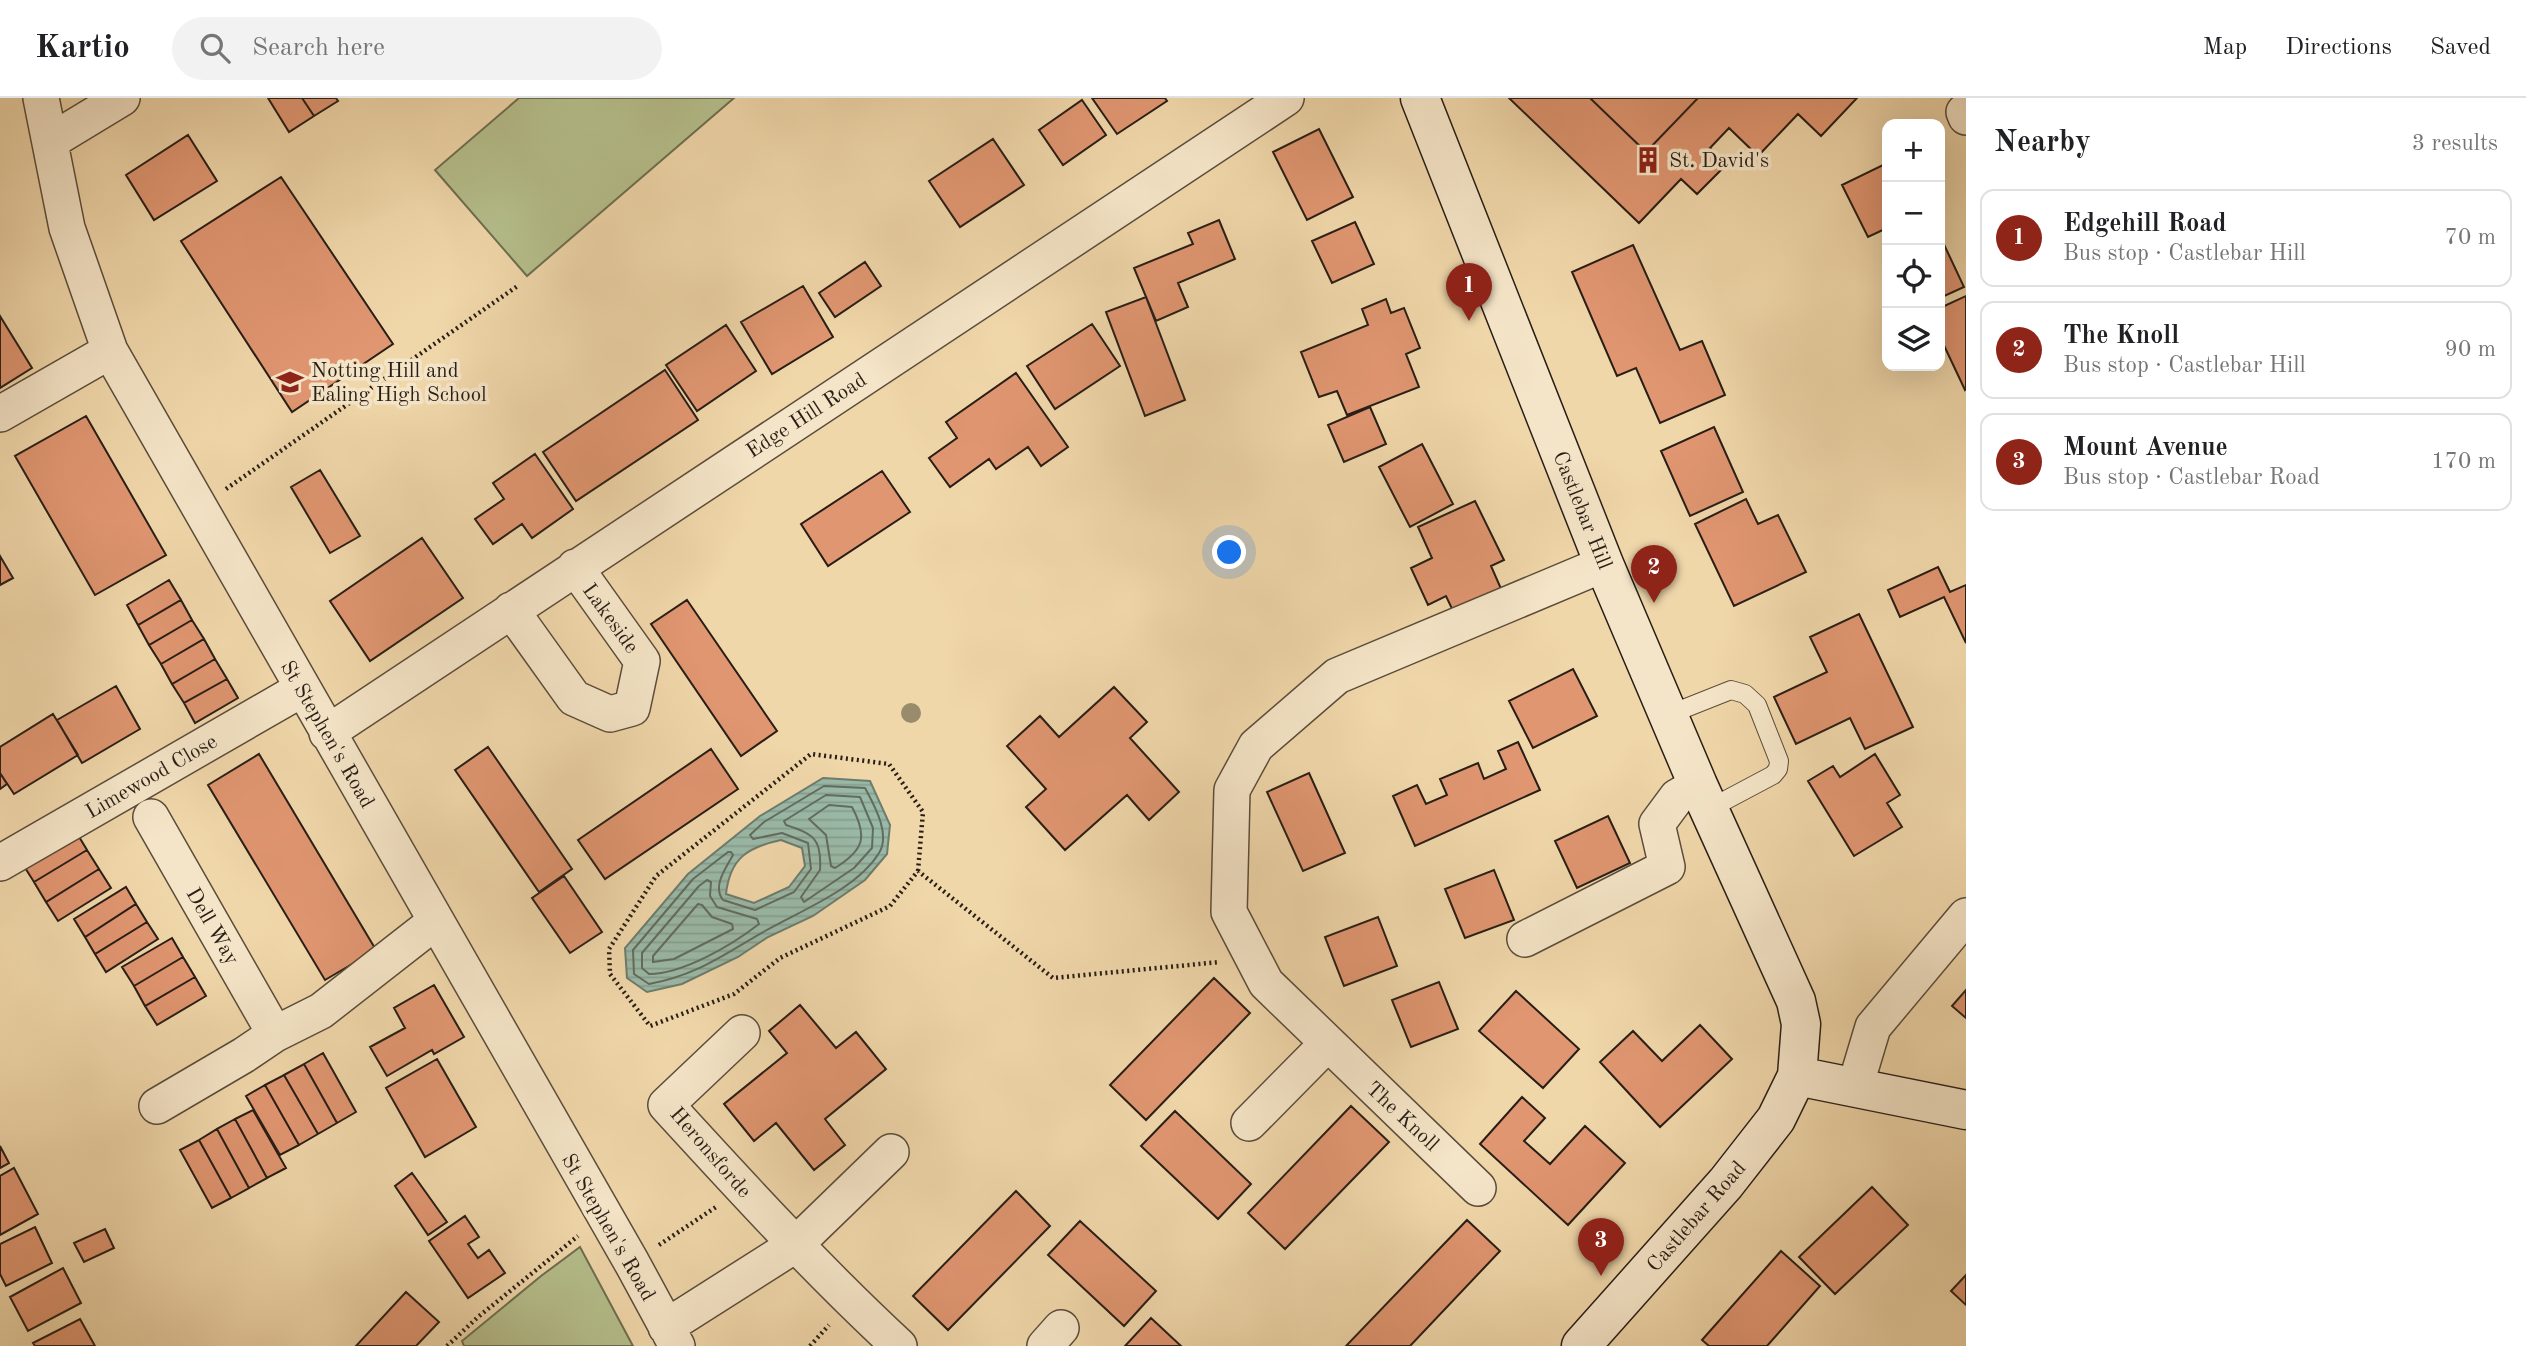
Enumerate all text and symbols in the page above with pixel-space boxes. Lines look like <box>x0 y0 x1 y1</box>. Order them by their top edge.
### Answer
search box <box>172 17 662 80</box>
icon: search <box>196 29 234 67</box>
text: Kartio <box>35 32 130 65</box>
text: Search here <box>252 35 385 61</box>
text: Map <box>2203 36 2247 60</box>
text: Directions <box>2285 36 2392 60</box>
text: Saved <box>2430 36 2491 60</box>
map controls <box>1882 119 1945 371</box>
button: + <box>1882 119 1945 182</box>
text: Nearby <box>1994 128 2091 158</box>
text: 3 results <box>2412 132 2498 155</box>
building icon: St. David's <box>1633 145 1663 175</box>
place label: St. David's <box>1669 151 1769 172</box>
button: − <box>1882 182 1945 245</box>
text: Edgehill Road <box>2063 211 2226 237</box>
text: 1 <box>2012 226 2026 249</box>
text: 70 m <box>2445 226 2496 249</box>
text: Bus stop · Castlebar Hill <box>2063 242 2306 265</box>
button: locate <box>1882 245 1945 308</box>
pin: 1 <box>1446 263 1492 321</box>
button: layers <box>1882 308 1945 371</box>
text: The Knoll <box>2063 323 2179 349</box>
text: 2 <box>2012 338 2026 361</box>
text: 90 m <box>2445 338 2496 361</box>
text: Bus stop · Castlebar Hill <box>2063 354 2306 377</box>
place label: Notting Hill and Ealing High School <box>311 361 487 406</box>
school or university icon: Notting Hill and Ealing High School <box>275 367 305 397</box>
street label: Edge Hill Road <box>743 370 871 463</box>
text: Mount Avenue <box>2063 435 2228 461</box>
street label: Castlebar Hill <box>1548 448 1615 573</box>
text: 3 <box>2012 450 2026 473</box>
text: 170 m <box>2431 450 2496 473</box>
text: Bus stop · Castlebar Road <box>2063 466 2320 489</box>
your location <box>1212 535 1246 569</box>
pin: 2 <box>1631 545 1677 603</box>
street label: Lakeside <box>578 580 642 658</box>
street label: St Stephen's Road <box>276 657 377 812</box>
street label: Limewood Close <box>82 731 221 823</box>
street label: Dell Way <box>181 885 242 969</box>
street label: The Knoll <box>1362 1078 1443 1156</box>
street label: Heronsforde <box>665 1104 755 1202</box>
street label: St Stephen's Road <box>557 1150 658 1305</box>
street label: Castlebar Road <box>1644 1158 1751 1276</box>
pin: 3 <box>1578 1218 1624 1276</box>

